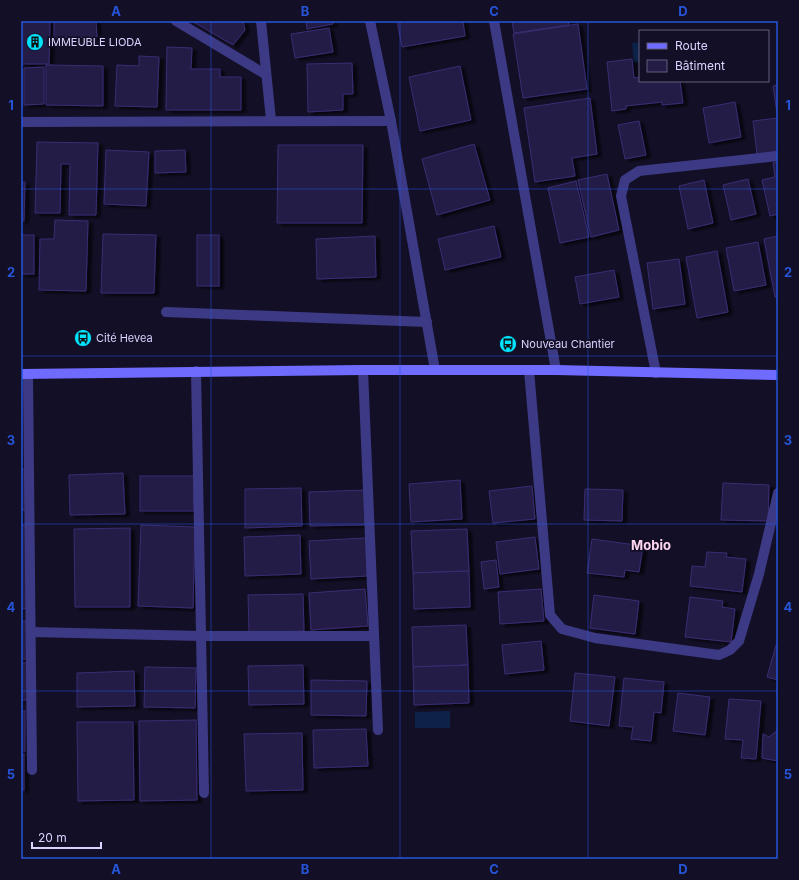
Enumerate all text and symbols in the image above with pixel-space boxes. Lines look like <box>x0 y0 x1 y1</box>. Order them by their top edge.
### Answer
text: A <box>111 3 121 19</box>
text: B <box>301 3 310 19</box>
text: C <box>489 3 499 19</box>
text: D <box>678 3 688 19</box>
legend <box>639 30 769 82</box>
building icon: IMMEUBLE LIODA <box>25 32 45 52</box>
place label: IMMEUBLE LIODA <box>48 35 142 49</box>
text: Route <box>675 38 708 53</box>
text: Bâtiment <box>675 58 725 73</box>
text: 1 <box>8 97 14 113</box>
text: 1 <box>785 97 791 113</box>
text: 2 <box>7 264 15 280</box>
text: 2 <box>784 264 792 280</box>
bus stop icon: Cité Hevea <box>73 328 93 348</box>
place label: Cité Hevea <box>96 331 153 345</box>
bus stop icon: Nouveau Chantier <box>498 334 518 354</box>
place label: Nouveau Chantier <box>521 337 615 351</box>
text: 3 <box>7 432 15 448</box>
text: 3 <box>784 432 792 448</box>
district label: Mobio <box>631 537 671 553</box>
text: 4 <box>7 599 16 615</box>
text: 4 <box>784 599 793 615</box>
text: 5 <box>7 766 15 782</box>
text: 5 <box>784 766 792 782</box>
scale bar <box>32 824 101 850</box>
text: 20 m <box>38 830 67 845</box>
text: A <box>111 861 121 877</box>
text: B <box>301 861 310 877</box>
text: C <box>489 861 499 877</box>
text: D <box>678 861 688 877</box>

